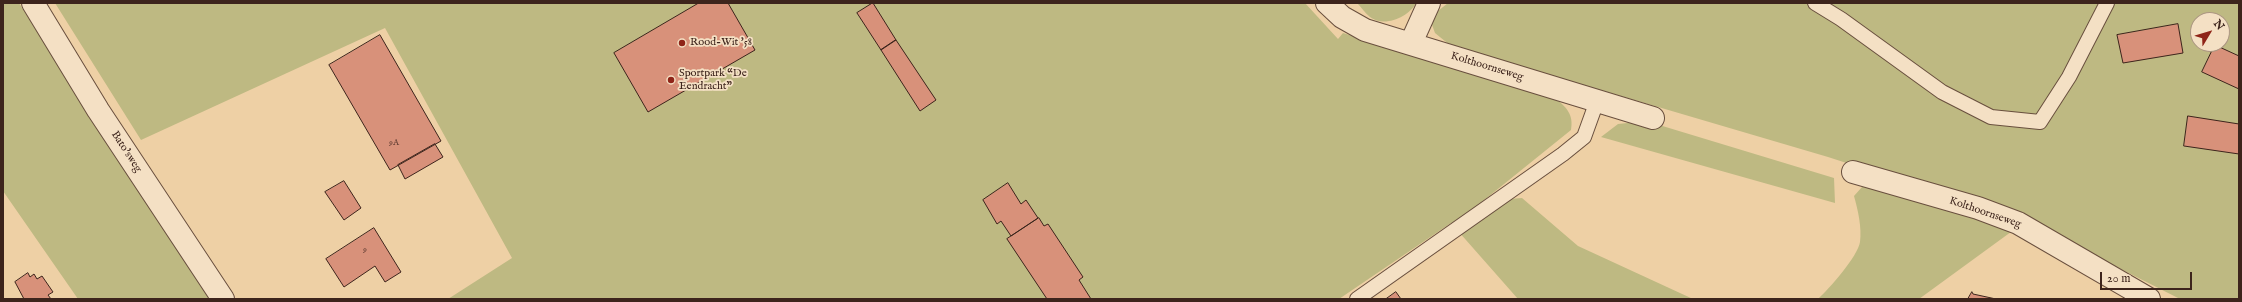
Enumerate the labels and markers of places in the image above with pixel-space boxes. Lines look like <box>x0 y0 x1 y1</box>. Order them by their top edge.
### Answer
place label: Rood-Wit '58 <box>690 36 752 50</box>
marker: Rood-Wit '58 <box>677 38 687 48</box>
place label: Sportpark “De Eendracht” <box>679 67 747 93</box>
marker: Sportpark “De Eendracht” <box>666 75 676 85</box>

